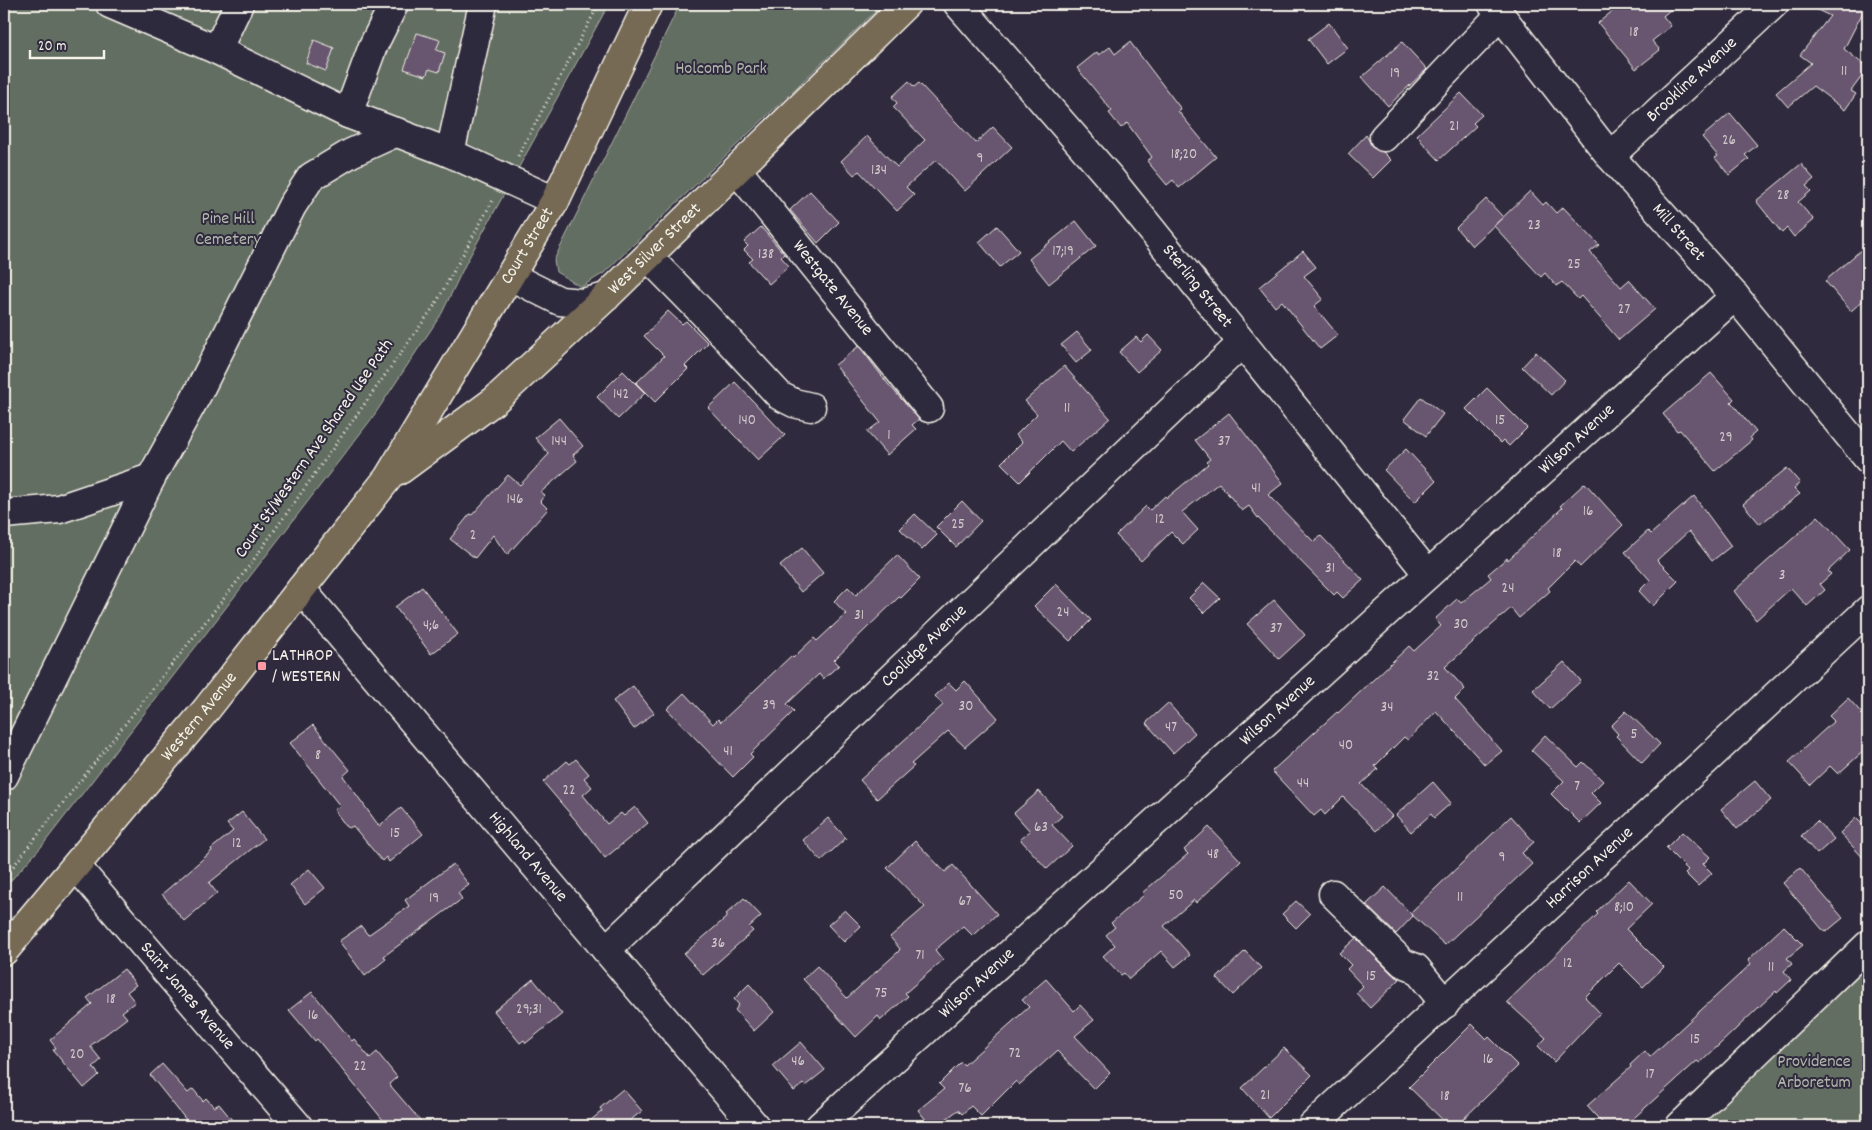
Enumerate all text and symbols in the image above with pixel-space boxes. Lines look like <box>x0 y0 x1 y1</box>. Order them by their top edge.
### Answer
house number: 18 <box>1629 22 1639 44</box>
scale bar <box>30 28 104 60</box>
street label: Brookline Avenue <box>1641 31 1743 128</box>
text: 20 m <box>38 36 66 58</box>
park label: Holcomb Park <box>675 57 767 82</box>
house number: 11 <box>1841 61 1847 83</box>
house number: 19 <box>1390 63 1400 85</box>
house number: 21 <box>1449 116 1459 138</box>
house number: 26 <box>1722 130 1736 152</box>
house number: 18;20 <box>1171 144 1197 166</box>
house number: 9 <box>977 148 983 170</box>
house number: 134 <box>871 160 887 182</box>
house number: 28 <box>1777 185 1789 207</box>
street label: West Silver Street <box>603 197 708 301</box>
street label: Mill Street <box>1646 198 1711 267</box>
street label: Court Street <box>495 203 561 289</box>
park label: Pine Hill Cemetery <box>195 207 262 253</box>
house number: 23 <box>1527 215 1541 237</box>
street label: Westgate Avenue <box>786 235 879 342</box>
street label: Sterling Street <box>1156 239 1239 334</box>
house number: 17;19 <box>1052 241 1074 263</box>
house number: 138 <box>758 244 774 266</box>
house number: 25 <box>1567 254 1581 276</box>
house number: 27 <box>1618 299 1630 321</box>
street label: Court St/Western Ave Shared Use Path <box>230 334 400 564</box>
house number: 142 <box>613 384 629 406</box>
house number: 11 <box>1064 398 1070 420</box>
street label: Wilson Avenue <box>1533 398 1621 481</box>
house number: 140 <box>738 410 756 432</box>
house number: 15 <box>1495 410 1505 432</box>
house number: 1 <box>887 425 891 447</box>
house number: 29 <box>1719 427 1733 449</box>
house number: 144 <box>551 431 567 453</box>
house number: 37 <box>1218 431 1230 453</box>
house number: 41 <box>1251 478 1261 500</box>
house number: 146 <box>507 489 523 511</box>
house number: 16 <box>1583 501 1593 523</box>
house number: 12 <box>1155 509 1165 531</box>
house number: 25 <box>951 514 965 536</box>
house number: 2 <box>470 525 476 547</box>
house number: 18 <box>1552 543 1562 565</box>
house number: 31 <box>1325 558 1335 580</box>
house number: 3 <box>1779 565 1785 587</box>
house number: 24 <box>1502 578 1514 600</box>
street label: Coolidge Avenue <box>876 599 973 693</box>
house number: 24 <box>1057 602 1069 624</box>
house number: 31 <box>854 605 864 627</box>
house number: 30 <box>1454 614 1468 636</box>
house number: 4;6 <box>423 615 439 637</box>
house number: 37 <box>1270 618 1282 640</box>
place label: LATHROP / WESTERN <box>272 644 341 690</box>
marker: LATHROP / WESTERN <box>256 660 268 672</box>
house number: 32 <box>1426 666 1440 688</box>
street label: Western Avenue <box>155 667 244 767</box>
street label: Wilson Avenue <box>1234 669 1321 752</box>
house number: 39 <box>762 695 776 717</box>
house number: 30 <box>959 696 973 718</box>
house number: 34 <box>1381 697 1393 719</box>
house number: 47 <box>1165 717 1177 739</box>
house number: 5 <box>1631 724 1638 746</box>
house number: 40 <box>1339 735 1353 757</box>
house number: 41 <box>723 741 733 763</box>
house number: 8 <box>315 745 321 767</box>
house number: 44 <box>1297 773 1309 795</box>
house number: 7 <box>1574 776 1580 798</box>
house number: 22 <box>562 780 576 802</box>
street label: Highland Avenue <box>482 806 573 908</box>
house number: 63 <box>1034 817 1048 839</box>
street label: Harrison Avenue <box>1540 821 1639 915</box>
house number: 15 <box>390 823 400 845</box>
house number: 12 <box>232 833 242 855</box>
house number: 48 <box>1207 844 1219 866</box>
house number: 9 <box>1499 847 1505 869</box>
house number: 50 <box>1168 885 1184 907</box>
house number: 11 <box>1457 887 1463 909</box>
house number: 19 <box>429 888 439 910</box>
house number: 67 <box>958 891 972 913</box>
house number: 8;10 <box>1614 897 1634 919</box>
house number: 36 <box>711 933 725 955</box>
street label: Saint James Avenue <box>134 937 240 1056</box>
street label: Wilson Avenue <box>933 942 1021 1025</box>
house number: 71 <box>915 945 925 967</box>
house number: 12 <box>1563 953 1573 975</box>
house number: 11 <box>1768 957 1774 979</box>
house number: 15 <box>1366 966 1376 988</box>
house number: 75 <box>875 983 887 1005</box>
house number: 18 <box>106 989 116 1011</box>
house number: 29;31 <box>516 999 542 1021</box>
house number: 16 <box>308 1005 318 1027</box>
house number: 15 <box>1690 1029 1700 1051</box>
house number: 72 <box>1009 1043 1021 1065</box>
house number: 20 <box>70 1044 84 1066</box>
house number: 16 <box>1483 1049 1493 1071</box>
park label: Providence Arboretum <box>1777 1050 1851 1096</box>
house number: 46 <box>791 1051 805 1073</box>
house number: 22 <box>353 1056 367 1078</box>
house number: 17 <box>1645 1064 1655 1086</box>
house number: 76 <box>958 1078 972 1100</box>
house number: 21 <box>1260 1085 1270 1107</box>
house number: 18 <box>1440 1086 1450 1108</box>

